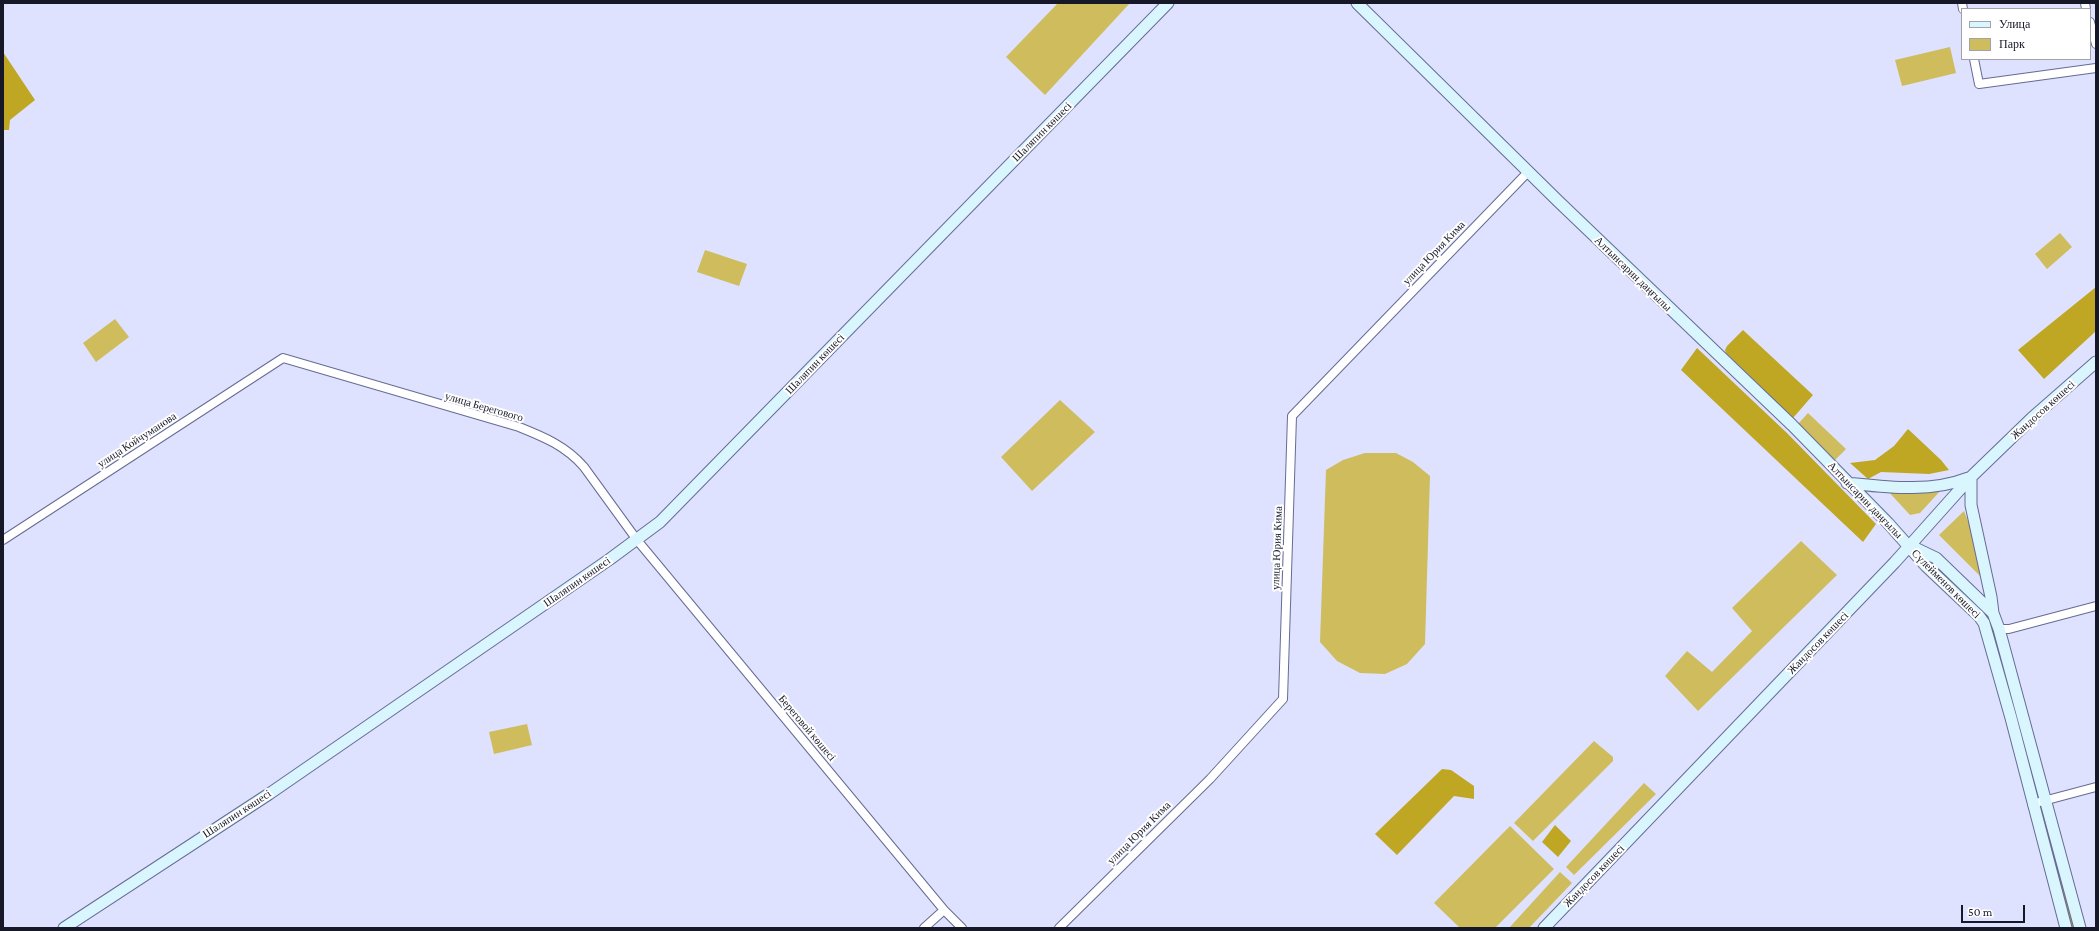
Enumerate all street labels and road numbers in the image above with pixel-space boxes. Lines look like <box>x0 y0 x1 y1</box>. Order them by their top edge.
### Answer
street label: Шаляпин көшесі <box>1009 99 1075 165</box>
street label: улица Юрия Кима <box>1400 218 1468 288</box>
street label: Алтынсарин даңғылы <box>1592 234 1674 314</box>
street label: Шаляпин көшесі <box>783 331 847 397</box>
street label: Жандосов көшесі <box>2008 378 2078 442</box>
street label: улица Берегового <box>443 390 525 424</box>
street label: улица Койчуманова <box>95 410 179 470</box>
street label: Алтынсарин даңғылы <box>1825 459 1905 541</box>
street label: улица Юрия Кима <box>1269 506 1285 590</box>
street label: Сүлейменов көшесі <box>1909 547 1983 621</box>
street label: Шаляпин көшесі <box>541 554 613 610</box>
street label: Жандосов көшесі <box>1785 609 1851 677</box>
street label: Береговой көшесі <box>775 692 839 764</box>
street label: Шаляпин көшесі <box>200 787 274 841</box>
street label: улица Юрия Кима <box>1105 799 1173 867</box>
street label: Жандосов көшесі <box>1561 842 1627 910</box>

